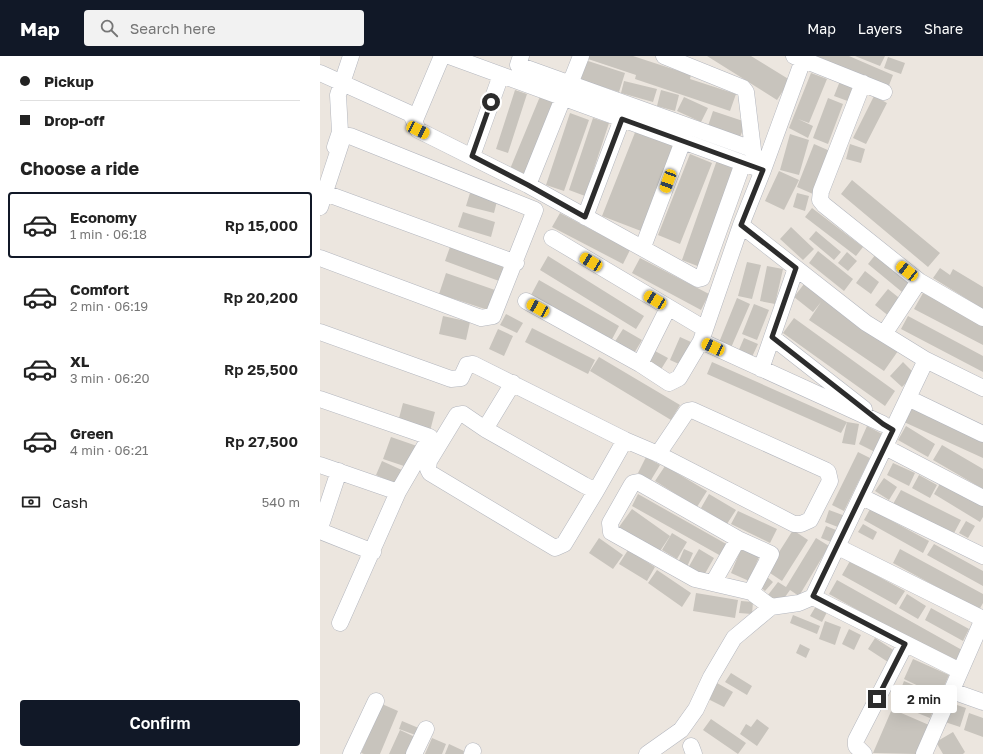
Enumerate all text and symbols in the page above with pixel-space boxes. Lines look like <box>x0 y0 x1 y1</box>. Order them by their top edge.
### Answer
search box <box>84 10 364 46</box>
text: Map <box>20 17 60 40</box>
icon: search <box>98 17 120 39</box>
text: Search here <box>130 19 216 37</box>
text: Map <box>807 20 836 37</box>
text: Layers <box>858 20 902 37</box>
text: Share <box>924 20 963 37</box>
text: Pickup <box>44 72 94 90</box>
route start <box>482 93 500 111</box>
text: Drop-off <box>44 111 104 129</box>
car <box>405 119 431 141</box>
text: Choose a ride <box>20 157 139 179</box>
car <box>658 168 678 194</box>
icon: car <box>22 207 58 243</box>
text: Economy <box>70 208 137 226</box>
text: Rp 15,000 <box>225 216 298 234</box>
text: 1 min · 06:18 <box>70 226 147 242</box>
car <box>578 251 604 273</box>
car <box>894 259 920 283</box>
icon: car <box>22 279 58 315</box>
text: Comfort <box>70 280 129 298</box>
text: Rp 20,200 <box>223 288 298 306</box>
car <box>642 289 668 311</box>
car <box>525 297 551 319</box>
text: 2 min · 06:19 <box>70 298 148 314</box>
car <box>700 336 726 358</box>
icon: car <box>22 351 58 387</box>
text: XL <box>70 352 89 370</box>
text: Rp 25,500 <box>224 360 298 378</box>
text: 3 min · 06:20 <box>70 370 150 386</box>
icon: car <box>22 423 58 459</box>
text: Green <box>70 424 113 442</box>
text: Rp 27,500 <box>225 432 298 450</box>
text: 4 min · 06:21 <box>70 442 148 458</box>
icon: cash <box>20 491 42 513</box>
text: Cash <box>52 493 88 511</box>
text: 540 m <box>262 494 300 510</box>
callout: 2 min <box>891 685 957 713</box>
route end <box>868 690 886 708</box>
text: 2 min <box>907 691 941 707</box>
button: Confirm <box>20 700 300 746</box>

